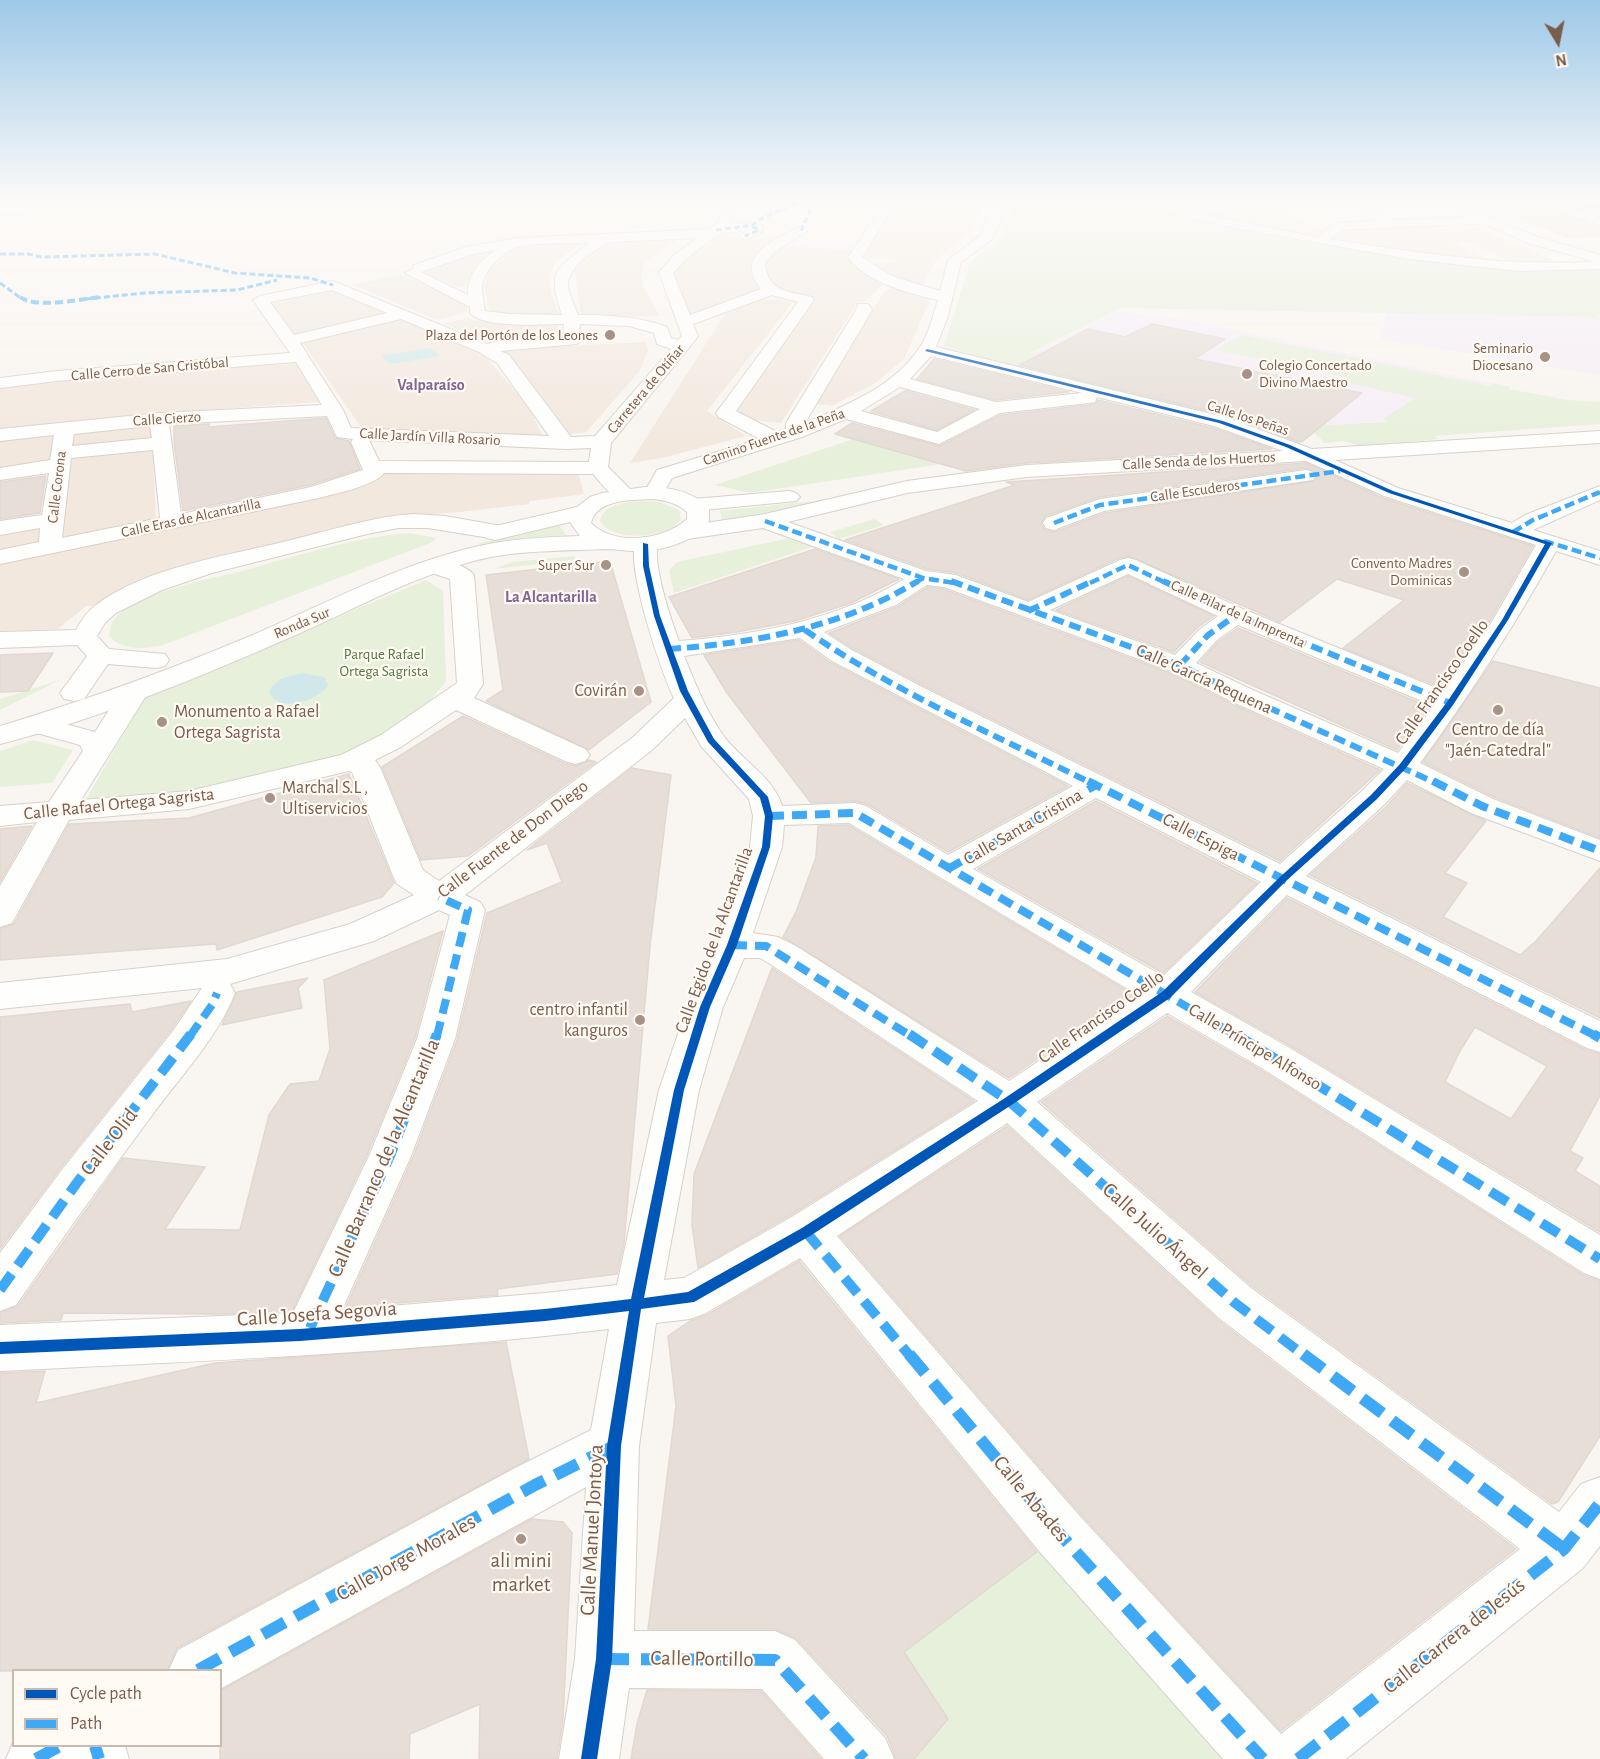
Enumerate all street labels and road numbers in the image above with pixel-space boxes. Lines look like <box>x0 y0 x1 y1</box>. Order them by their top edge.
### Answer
street label: Carretera de Otíñar <box>603 341 689 437</box>
street label: Calle Cerro de San Cristóbal <box>70 353 230 385</box>
street label: Calle los Peñas <box>1205 396 1291 440</box>
street label: Camino Fuente de la Peña <box>701 404 847 470</box>
street label: Calle Cierzo <box>132 408 202 430</box>
street label: Calle Jardín Villa Rosario <box>359 424 501 450</box>
street label: Calle Senda de los Huertos <box>1122 448 1276 474</box>
street label: Calle Corona <box>44 450 70 524</box>
street label: Calle Escuderos <box>1149 476 1241 506</box>
street label: Calle Eras de Alcantarilla <box>120 494 262 542</box>
street label: Calle Pilar de la Imprenta <box>1168 576 1308 652</box>
street label: Ronda Sur <box>271 603 333 643</box>
street label: Calle Francisco Coello <box>1391 615 1493 749</box>
street label: Calle García Requena <box>1133 639 1275 719</box>
street label: Calle Fuente de Don Diego <box>433 775 593 903</box>
street label: Calle Rafael Ortega Sagrista <box>23 783 215 825</box>
street label: Calle Santa Cristina <box>960 784 1086 870</box>
street label: Calle Espiga <box>1159 808 1243 866</box>
street label: Calle Egido de la Alcantarilla <box>670 844 758 1036</box>
street label: Calle Francisco Coello <box>1034 966 1168 1068</box>
street label: Calle Príncipe Alfonso <box>1184 999 1326 1095</box>
street label: Calle Barranco de la Alcantarilla <box>322 1035 446 1281</box>
street label: Calle Olid <box>75 1103 143 1181</box>
street label: Calle Julio Ángel <box>1097 1177 1213 1285</box>
street label: Calle Josefa Segovia <box>236 1296 398 1332</box>
street label: Calle Manuel Jontoya <box>575 1444 609 1616</box>
street label: Calle Abades <box>988 1451 1074 1547</box>
street label: Calle Jorge Morales <box>332 1509 480 1607</box>
street label: Calle Carrera de Jesús <box>1378 1573 1530 1699</box>
street label: Calle Portillo <box>650 1645 754 1673</box>

